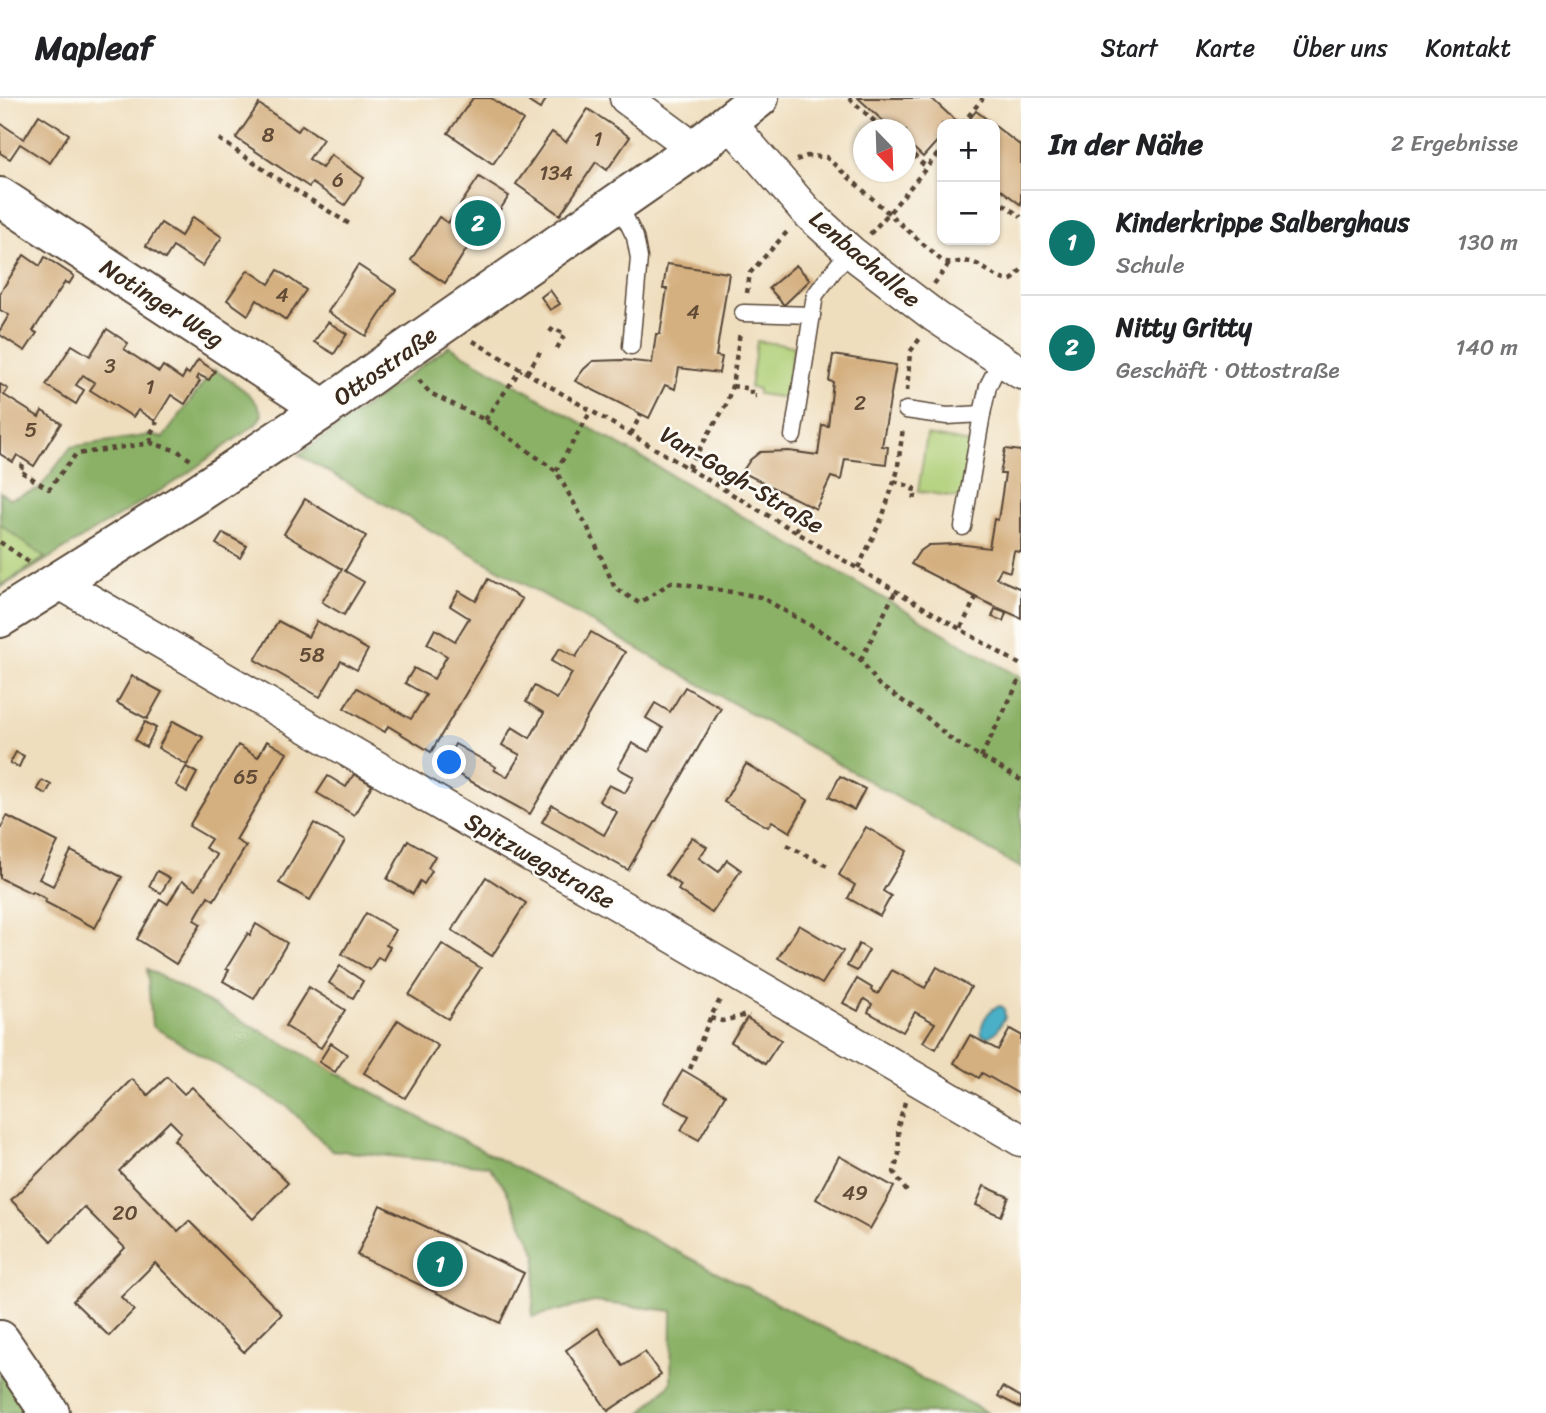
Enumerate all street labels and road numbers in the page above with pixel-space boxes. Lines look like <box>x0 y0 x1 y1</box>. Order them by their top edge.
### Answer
street label: Lenbachallee <box>799 199 931 319</box>
street label: Notinger Weg <box>91 247 233 359</box>
street label: Ottostraße <box>324 314 446 417</box>
street label: Van-Gogh-Straße <box>652 414 832 546</box>
street label: Spitzwegstraße <box>457 801 623 921</box>

